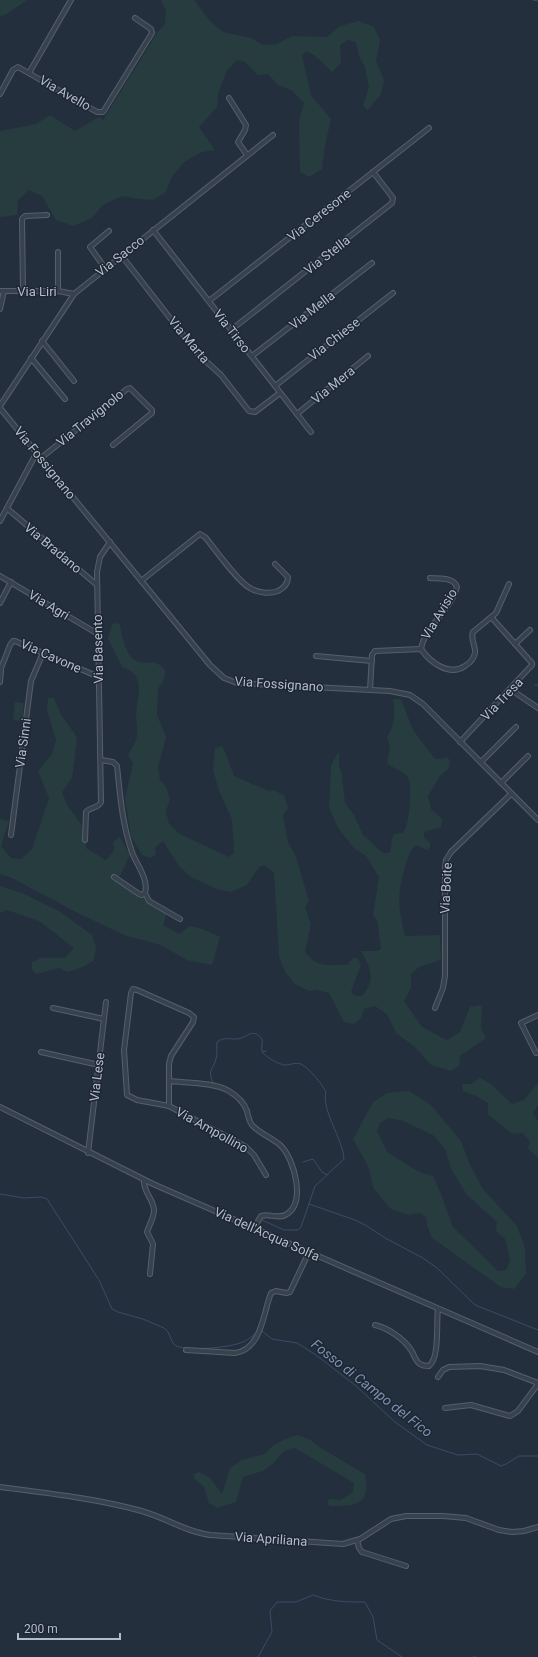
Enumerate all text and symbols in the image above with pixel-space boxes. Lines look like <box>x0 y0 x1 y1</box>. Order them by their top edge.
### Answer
street label: Via Avello <box>37 72 93 114</box>
street label: Via Ceresone <box>284 185 354 244</box>
street label: Via Sacco <box>93 232 147 280</box>
street label: Via Stella <box>301 232 353 278</box>
street label: Via Liri <box>17 284 57 299</box>
street label: Via Mella <box>286 288 338 332</box>
street label: Via Tirso <box>210 306 254 356</box>
street label: Via Marta <box>165 314 213 366</box>
street label: Via Chiese <box>305 314 363 364</box>
street label: Via Mera <box>308 363 358 407</box>
street label: Via Travignolo <box>53 386 127 450</box>
street label: Via Fossignano <box>11 424 79 502</box>
street label: Via Bradano <box>21 520 85 576</box>
street label: Via Avisio <box>418 586 460 642</box>
street label: Via Agri <box>26 587 72 623</box>
street label: Via Basento <box>90 614 106 684</box>
street label: Via Cavone <box>18 636 84 676</box>
street label: Via Fossignano <box>234 673 324 695</box>
street label: Via Tresa <box>478 674 526 724</box>
street label: Via Sinni <box>12 717 34 769</box>
street label: Via Boite <box>437 862 455 914</box>
street label: Via Lese <box>87 1052 107 1102</box>
street label: Via Ampollino <box>173 1104 251 1156</box>
street label: Via dell'Acqua Solfa <box>212 1204 322 1264</box>
water label: Fosso di Campo del Fico <box>308 1336 436 1440</box>
street label: Via Apriliana <box>234 1529 308 1549</box>
scale bar <box>18 1615 120 1641</box>
text: 200 m <box>24 1622 58 1636</box>

